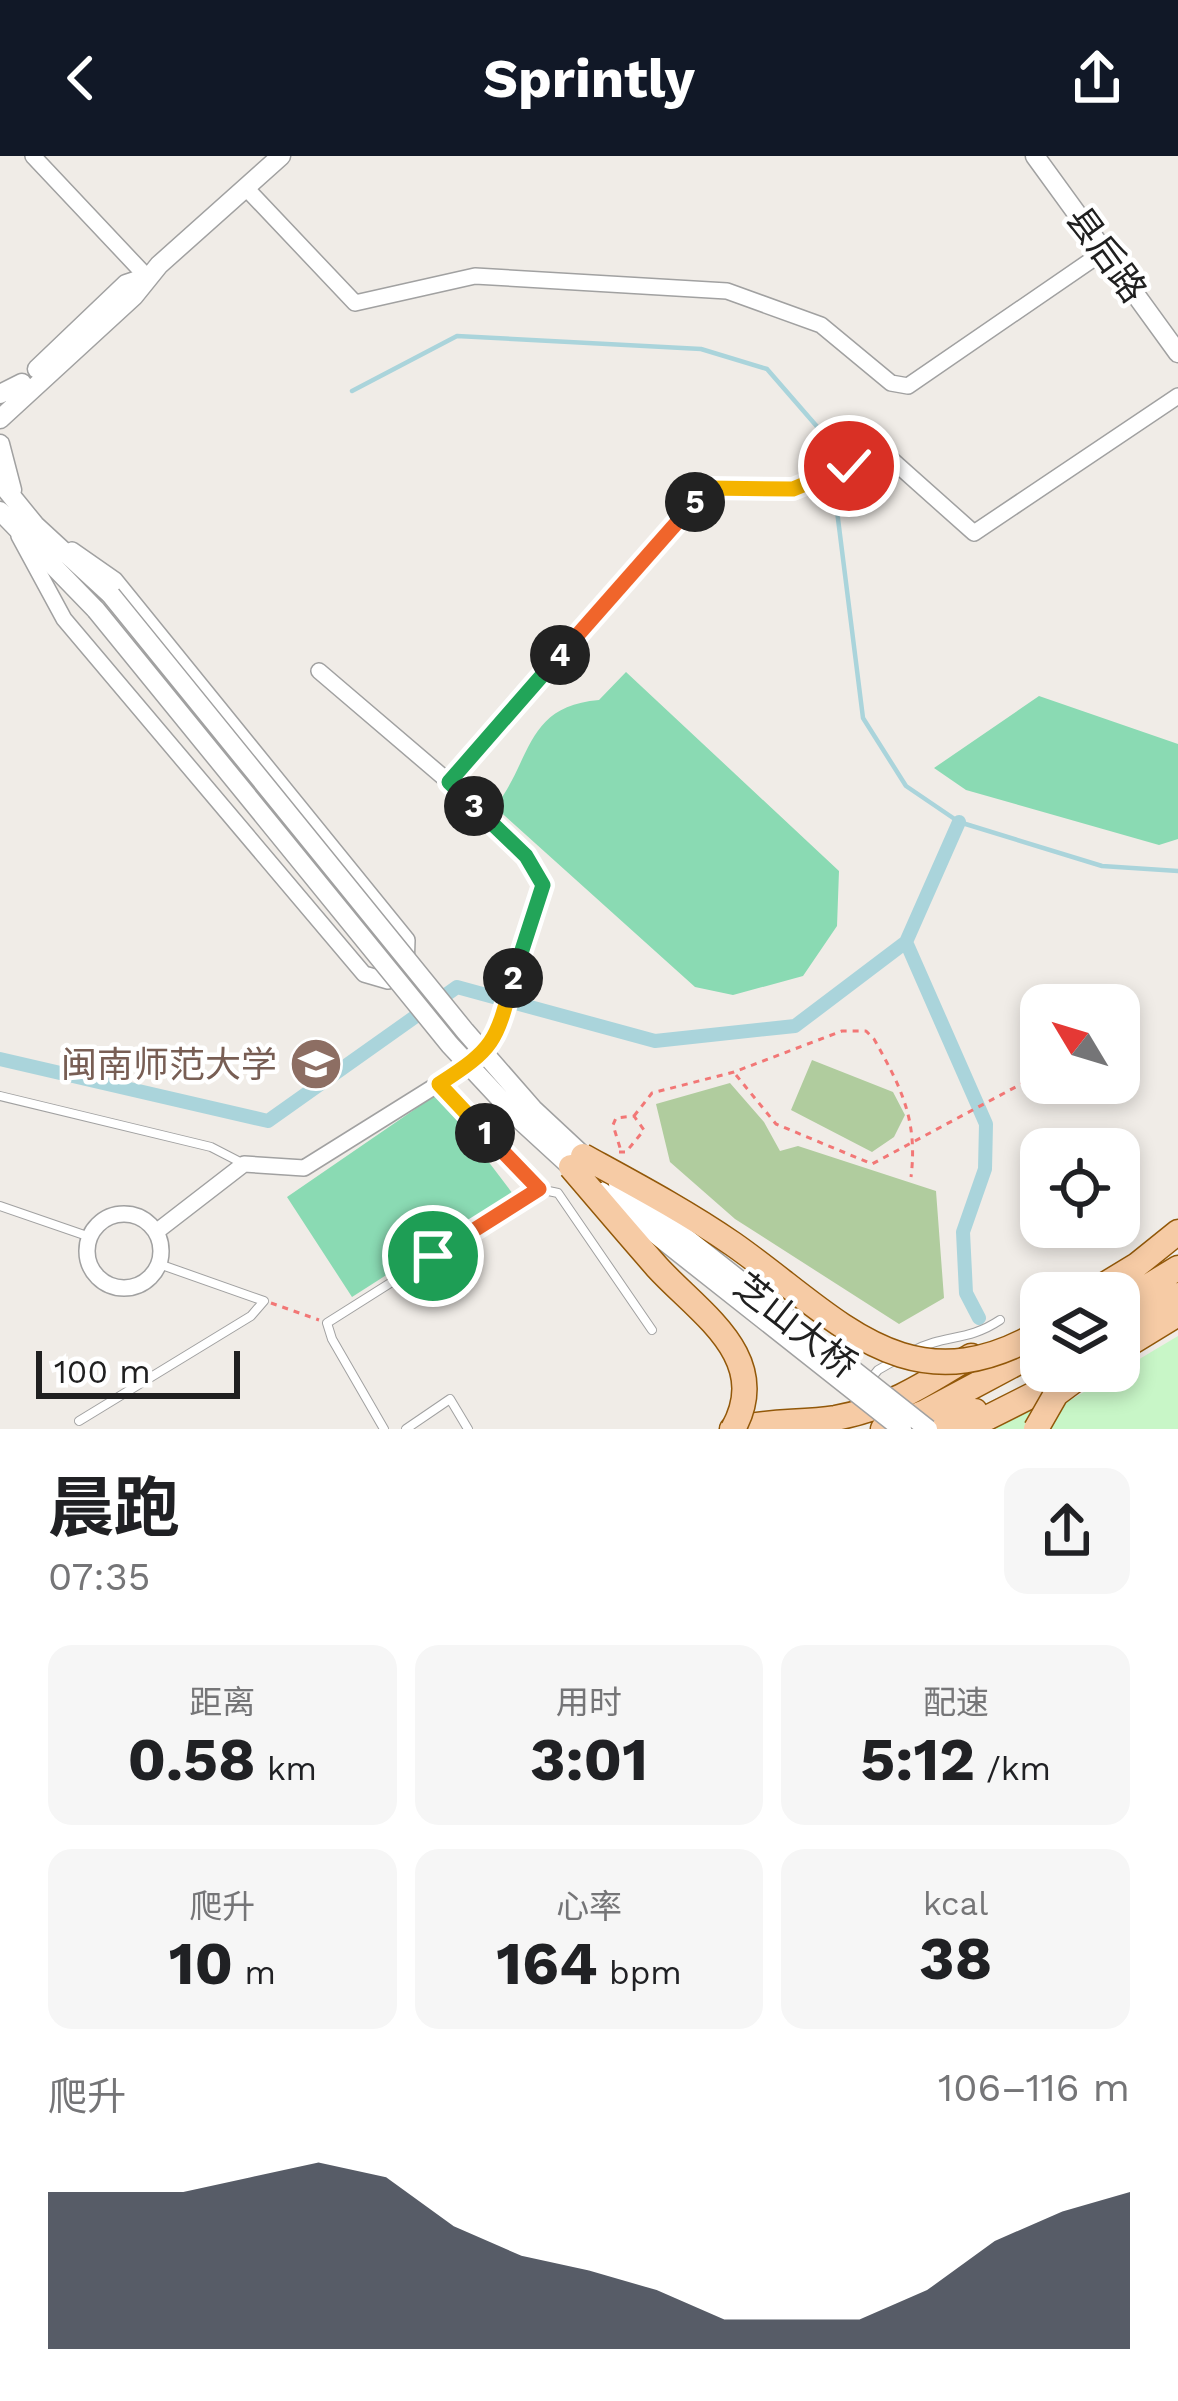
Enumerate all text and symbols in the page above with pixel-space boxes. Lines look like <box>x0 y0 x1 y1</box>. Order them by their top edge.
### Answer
icon: back <box>48 45 114 111</box>
icon: share <box>1064 45 1130 111</box>
text: Sprintly <box>483 47 695 110</box>
street label: 县后路 <box>1057 199 1155 311</box>
pin <box>798 415 900 517</box>
icon: check <box>816 433 882 499</box>
pin: 5 <box>665 472 725 532</box>
text: 5 <box>685 482 705 521</box>
pin: 4 <box>530 625 590 685</box>
text: 4 <box>549 635 571 674</box>
pin: 3 <box>444 776 504 836</box>
text: 3 <box>464 786 484 825</box>
pin: 2 <box>483 948 543 1008</box>
text: 2 <box>503 958 523 997</box>
north arrow <box>1020 984 1140 1104</box>
map controls <box>1020 984 1140 1392</box>
school or university icon: 闽南师范大学 <box>288 1036 344 1092</box>
place label: 闽南师范大学 <box>61 1044 277 1086</box>
pin: 1 <box>455 1103 515 1163</box>
text: 1 <box>478 1113 492 1152</box>
button: locate <box>1020 1128 1140 1248</box>
pin <box>382 1205 484 1307</box>
icon: arrive <box>400 1223 466 1289</box>
street label: 芝山大桥 <box>726 1265 865 1387</box>
button: layers <box>1020 1272 1140 1392</box>
scale bar <box>36 1345 240 1398</box>
text: 100 m <box>54 1352 151 1391</box>
button: share <box>1004 1468 1130 1594</box>
text: 晨跑 <box>48 1470 180 1547</box>
text: 07:35 <box>48 1554 150 1599</box>
text: 距离 <box>189 1683 255 1722</box>
text: 用时 <box>556 1683 622 1722</box>
text: 配速 <box>923 1683 989 1722</box>
text: 0.58 <box>128 1724 256 1795</box>
text: 3:01 <box>530 1724 648 1795</box>
text: 5:12 <box>860 1724 975 1795</box>
text: km <box>256 1749 317 1788</box>
text: /km <box>975 1749 1051 1788</box>
text: kcal <box>923 1884 988 1923</box>
text: 爬升 <box>189 1887 255 1926</box>
text: 心率 <box>556 1887 622 1926</box>
text: 38 <box>919 1923 992 1994</box>
text: 10 <box>169 1928 233 1999</box>
text: 164 <box>496 1928 598 1999</box>
text: m <box>233 1953 276 1992</box>
text: bpm <box>598 1953 682 1992</box>
text: 106–116 m <box>938 2065 1130 2110</box>
text: 爬升 <box>48 2074 126 2119</box>

